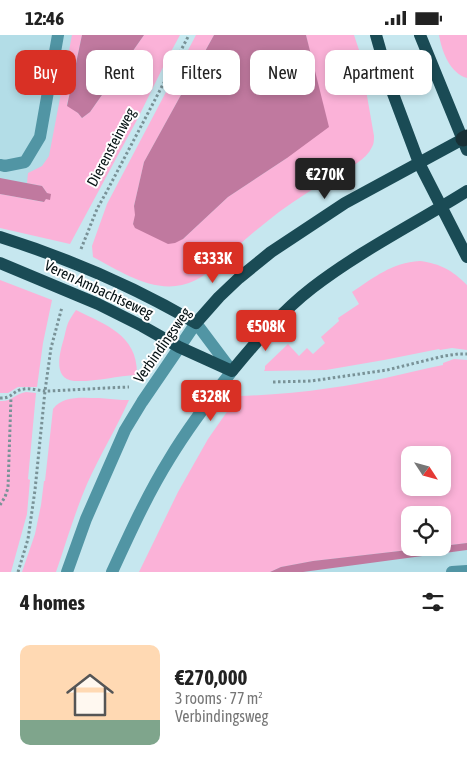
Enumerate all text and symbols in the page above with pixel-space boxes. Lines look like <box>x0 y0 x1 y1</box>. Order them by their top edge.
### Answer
text: 12:46 <box>25 7 64 29</box>
chip: Buy <box>15 50 76 95</box>
chip: Rent <box>86 50 153 95</box>
chip: Filters <box>163 50 240 95</box>
chip: New <box>250 50 315 95</box>
chip: Apartment <box>325 50 432 95</box>
street label: Dierensteinweg <box>83 104 139 189</box>
pin: €270K <box>290 157 360 200</box>
text: €270K <box>306 165 344 183</box>
pin: €333K <box>178 241 248 284</box>
text: €333K <box>194 249 232 267</box>
street label: Veren Ambachtseweg <box>42 256 156 322</box>
street label: Verbindingsweg <box>130 304 194 386</box>
pin: €508K <box>231 309 301 352</box>
text: €508K <box>247 317 285 335</box>
pin: €328K <box>176 379 246 422</box>
text: €328K <box>192 387 230 405</box>
north arrow <box>401 446 451 496</box>
map controls <box>401 446 451 556</box>
button: locate <box>401 506 451 556</box>
icon: filters <box>419 588 447 616</box>
text: 4 homes <box>20 590 85 614</box>
icon: home <box>60 665 120 725</box>
text: €270,000 <box>175 665 247 689</box>
text: 3 rooms · 77 m² <box>175 689 263 707</box>
text: Verbindingsweg <box>175 707 268 725</box>

